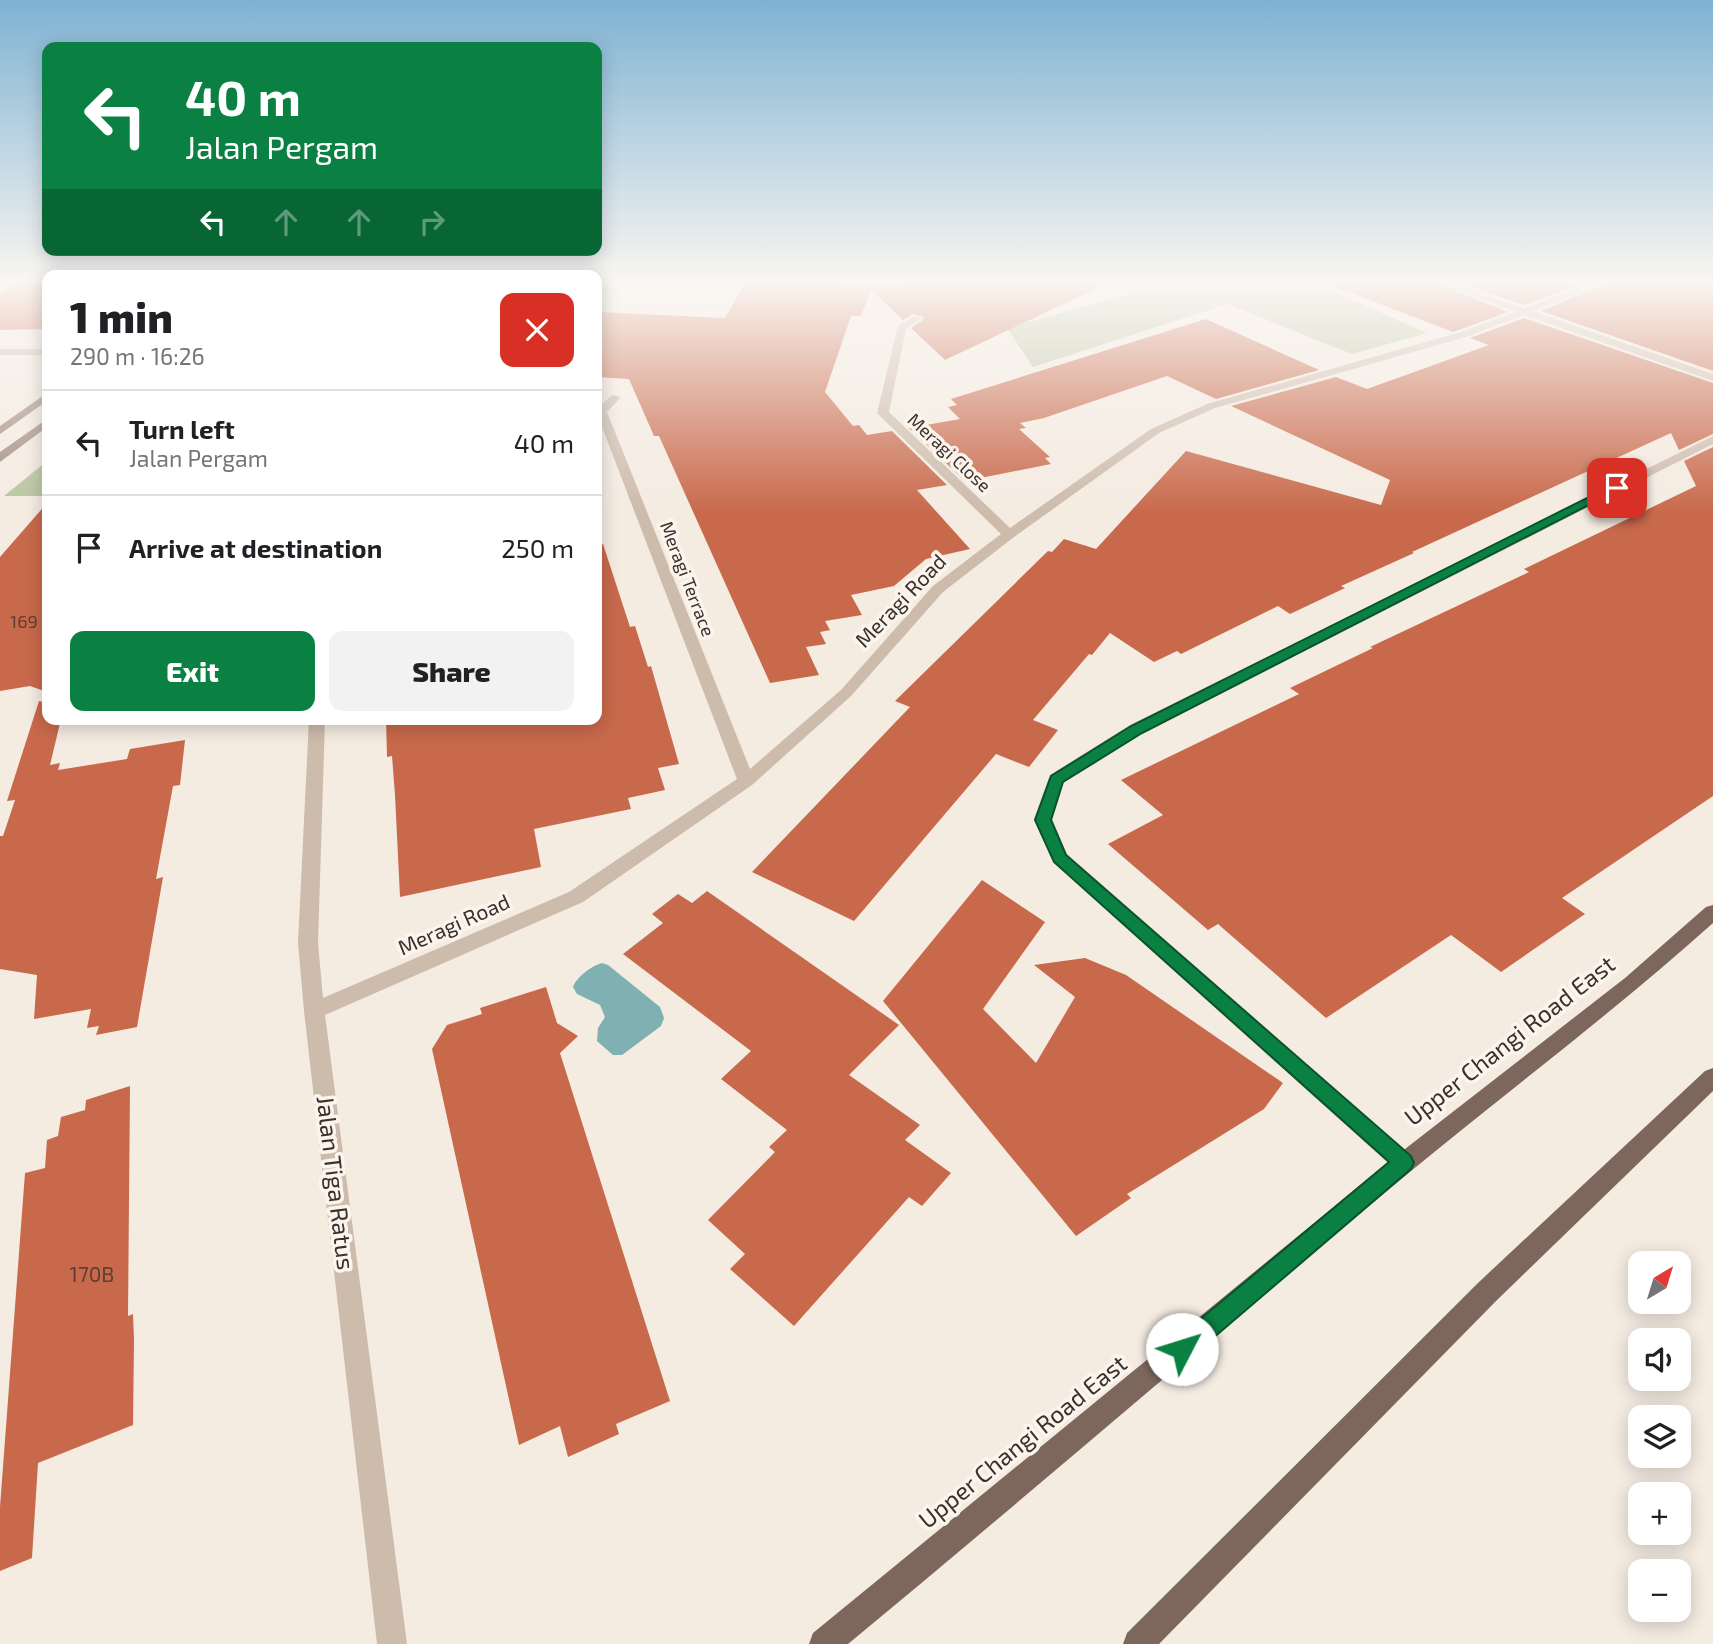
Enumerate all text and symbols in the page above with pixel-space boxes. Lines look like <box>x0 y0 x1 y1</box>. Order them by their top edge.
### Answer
text: 40 m <box>185 67 301 126</box>
icon: left <box>70 70 161 161</box>
text: Jalan Pergam <box>185 127 378 165</box>
icon: left <box>194 203 232 241</box>
icon: ahead <box>267 203 305 241</box>
icon: ahead <box>340 203 378 241</box>
icon: right <box>413 203 451 241</box>
text: 1 min <box>70 291 173 341</box>
button: close <box>500 293 574 367</box>
text: 290 m · 16:26 <box>70 342 205 370</box>
street label: Meragi Close <box>904 408 996 496</box>
text: Turn left <box>129 413 235 444</box>
icon: left <box>70 424 108 462</box>
text: 40 m <box>514 427 574 458</box>
text: Jalan Pergam <box>129 444 268 472</box>
pin <box>1587 458 1647 518</box>
icon: arrive <box>1598 469 1636 507</box>
street label: Meragi Terrace <box>656 518 720 639</box>
icon: arrive <box>70 529 108 567</box>
text: Arrive at destination <box>129 532 382 563</box>
text: 250 m <box>501 532 574 563</box>
street label: Meragi Road <box>849 548 950 652</box>
house number: 169 <box>10 610 38 632</box>
button: Exit <box>70 631 315 711</box>
button: Share <box>329 631 574 711</box>
street label: Meragi Road <box>394 888 513 959</box>
street label: Upper Changi Road East <box>1398 949 1620 1131</box>
street label: Jalan Tiga Ratus <box>311 1094 362 1271</box>
north arrow <box>1628 1251 1690 1314</box>
map controls <box>1628 1251 1691 1622</box>
house number: 170B <box>70 1261 114 1286</box>
position arrow <box>1145 1312 1219 1386</box>
button: sound <box>1628 1328 1691 1391</box>
street label: Upper Changi Road East <box>912 1348 1132 1534</box>
button: layers <box>1628 1405 1691 1468</box>
button: + <box>1628 1482 1691 1545</box>
button: − <box>1628 1559 1691 1622</box>

